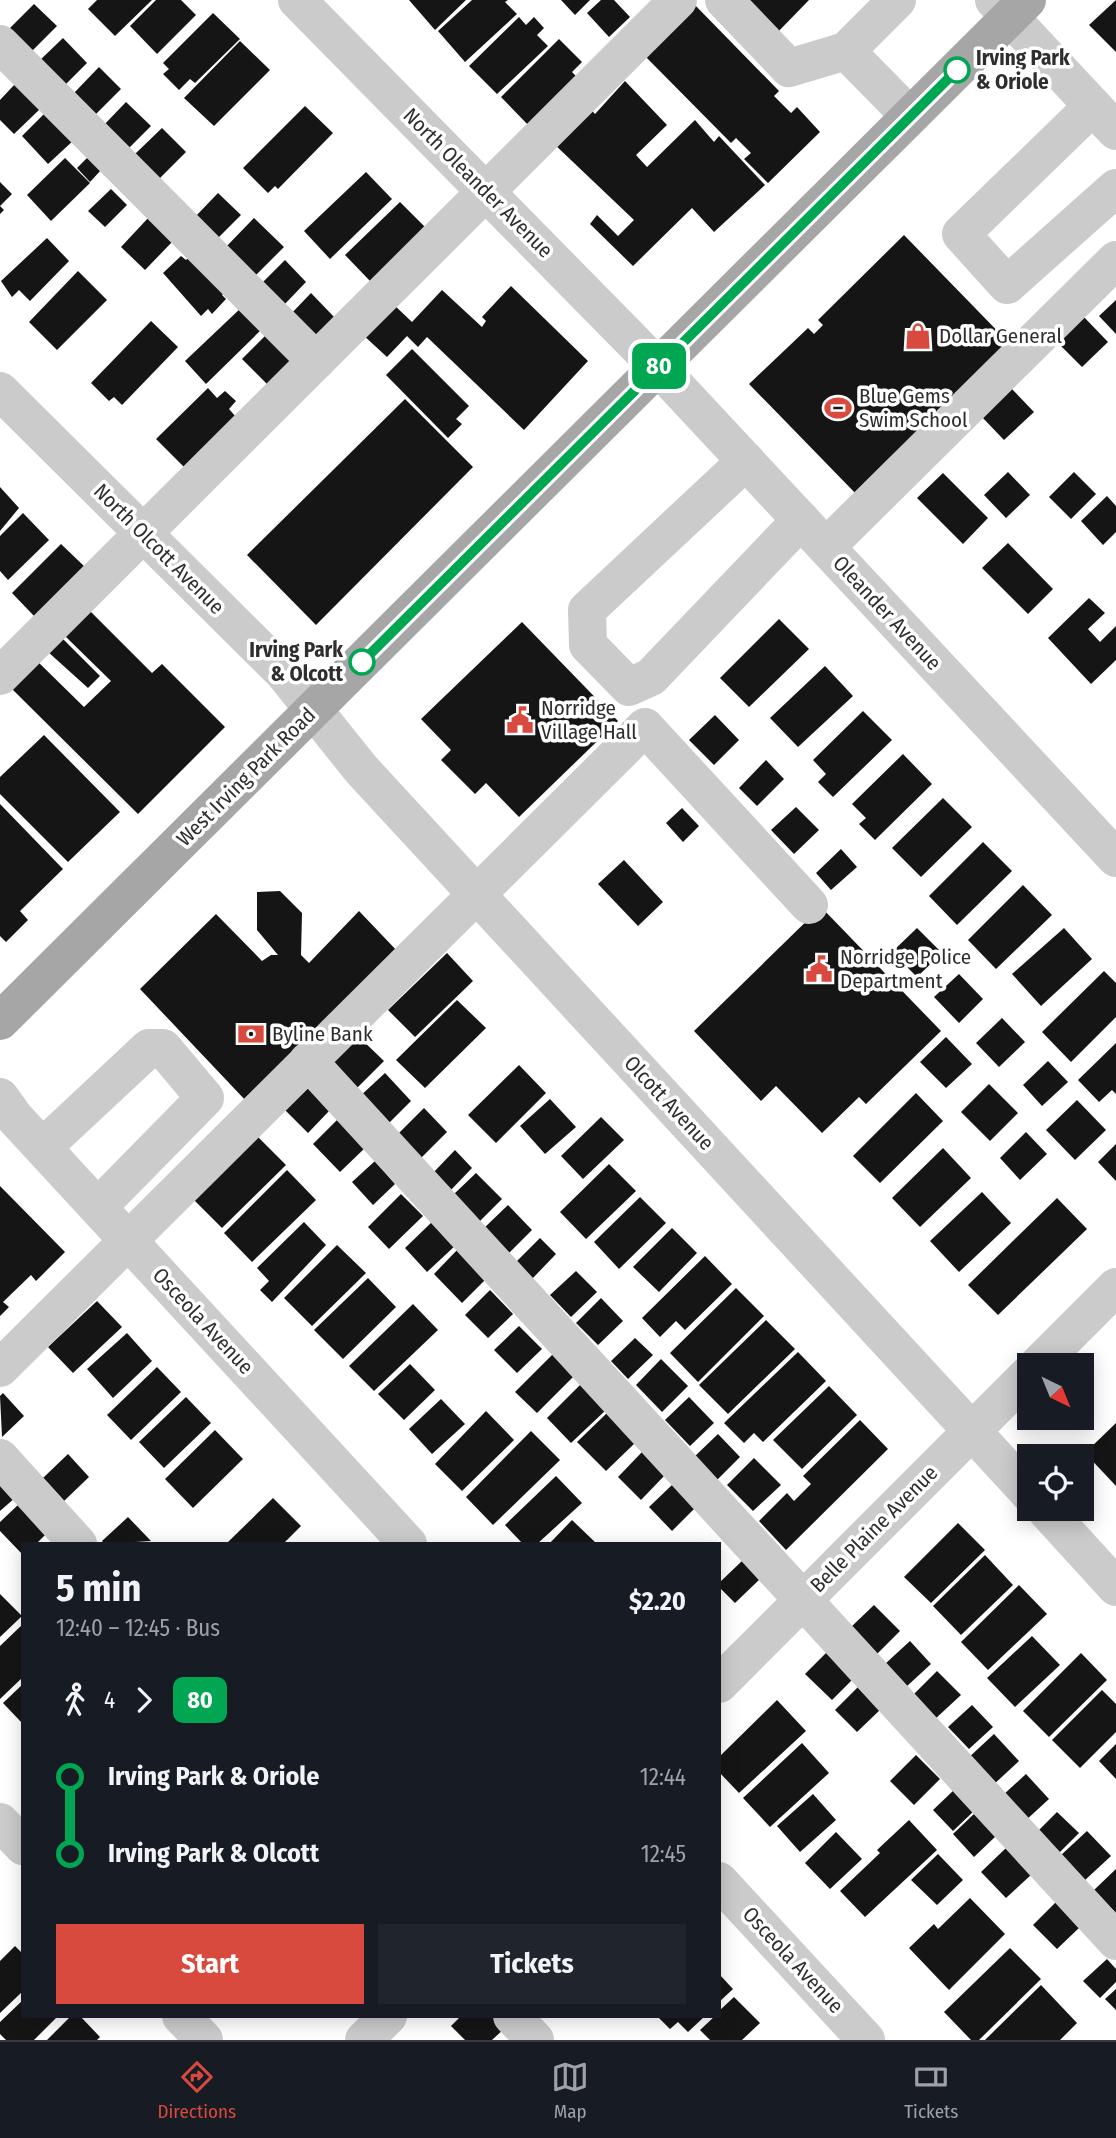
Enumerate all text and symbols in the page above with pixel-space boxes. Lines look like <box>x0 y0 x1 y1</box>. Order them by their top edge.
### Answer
place label: Irving Park & Oriole <box>976 45 1070 95</box>
marker: Irving Park & Oriole <box>944 57 970 83</box>
street label: North Oleander Avenue <box>398 103 558 263</box>
shop icon: Dollar General <box>903 321 933 351</box>
place label: Dollar General <box>939 323 1062 349</box>
line badge: 80 <box>628 343 690 389</box>
text: 80 <box>646 352 672 380</box>
place label: Blue Gems Swim School <box>859 383 968 433</box>
sports icon: Blue Gems Swim School <box>823 393 853 423</box>
street label: North Olcott Avenue <box>88 478 230 620</box>
street label: Oleander Avenue <box>827 550 947 676</box>
place label: Irving Park & Olcott <box>249 637 344 687</box>
marker: Irving Park & Olcott <box>349 649 375 675</box>
place label: Norridge Village Hall <box>541 695 637 745</box>
street label: West Irving Park Road <box>171 702 321 852</box>
public building icon: Norridge Village Hall <box>505 705 535 735</box>
place label: Norridge Police Department <box>840 944 971 994</box>
public building icon: Norridge Police Department <box>804 954 834 984</box>
bank icon: Byline Bank <box>236 1019 266 1049</box>
place label: Byline Bank <box>272 1021 373 1047</box>
street label: Olcott Avenue <box>619 1050 719 1156</box>
street label: Osceola Avenue <box>147 1262 259 1380</box>
north arrow <box>1017 1353 1094 1430</box>
map controls <box>1017 1353 1094 1521</box>
button: locate <box>1017 1444 1094 1521</box>
street label: Belle Plaine Avenue <box>805 1460 943 1598</box>
text: 5 min <box>56 1565 141 1611</box>
text: $2.20 <box>629 1586 686 1617</box>
text: 12:40 – 12:45 · Bus <box>56 1614 220 1642</box>
icon: walk <box>56 1681 94 1719</box>
icon: forward <box>125 1681 163 1719</box>
text: 4 <box>104 1686 115 1714</box>
text: 80 <box>187 1686 213 1714</box>
text: Irving Park & Oriole <box>108 1761 319 1792</box>
text: 12:44 <box>640 1763 686 1791</box>
text: Irving Park & Olcott <box>108 1838 319 1869</box>
text: 12:45 <box>641 1840 686 1868</box>
street label: Osceola Avenue <box>737 1901 849 2019</box>
button: Start <box>56 1924 364 2004</box>
button: Tickets <box>378 1924 686 2004</box>
tab: Directions <box>158 2058 236 2123</box>
tab: Map <box>551 2058 589 2123</box>
tab: Tickets <box>904 2058 958 2123</box>

